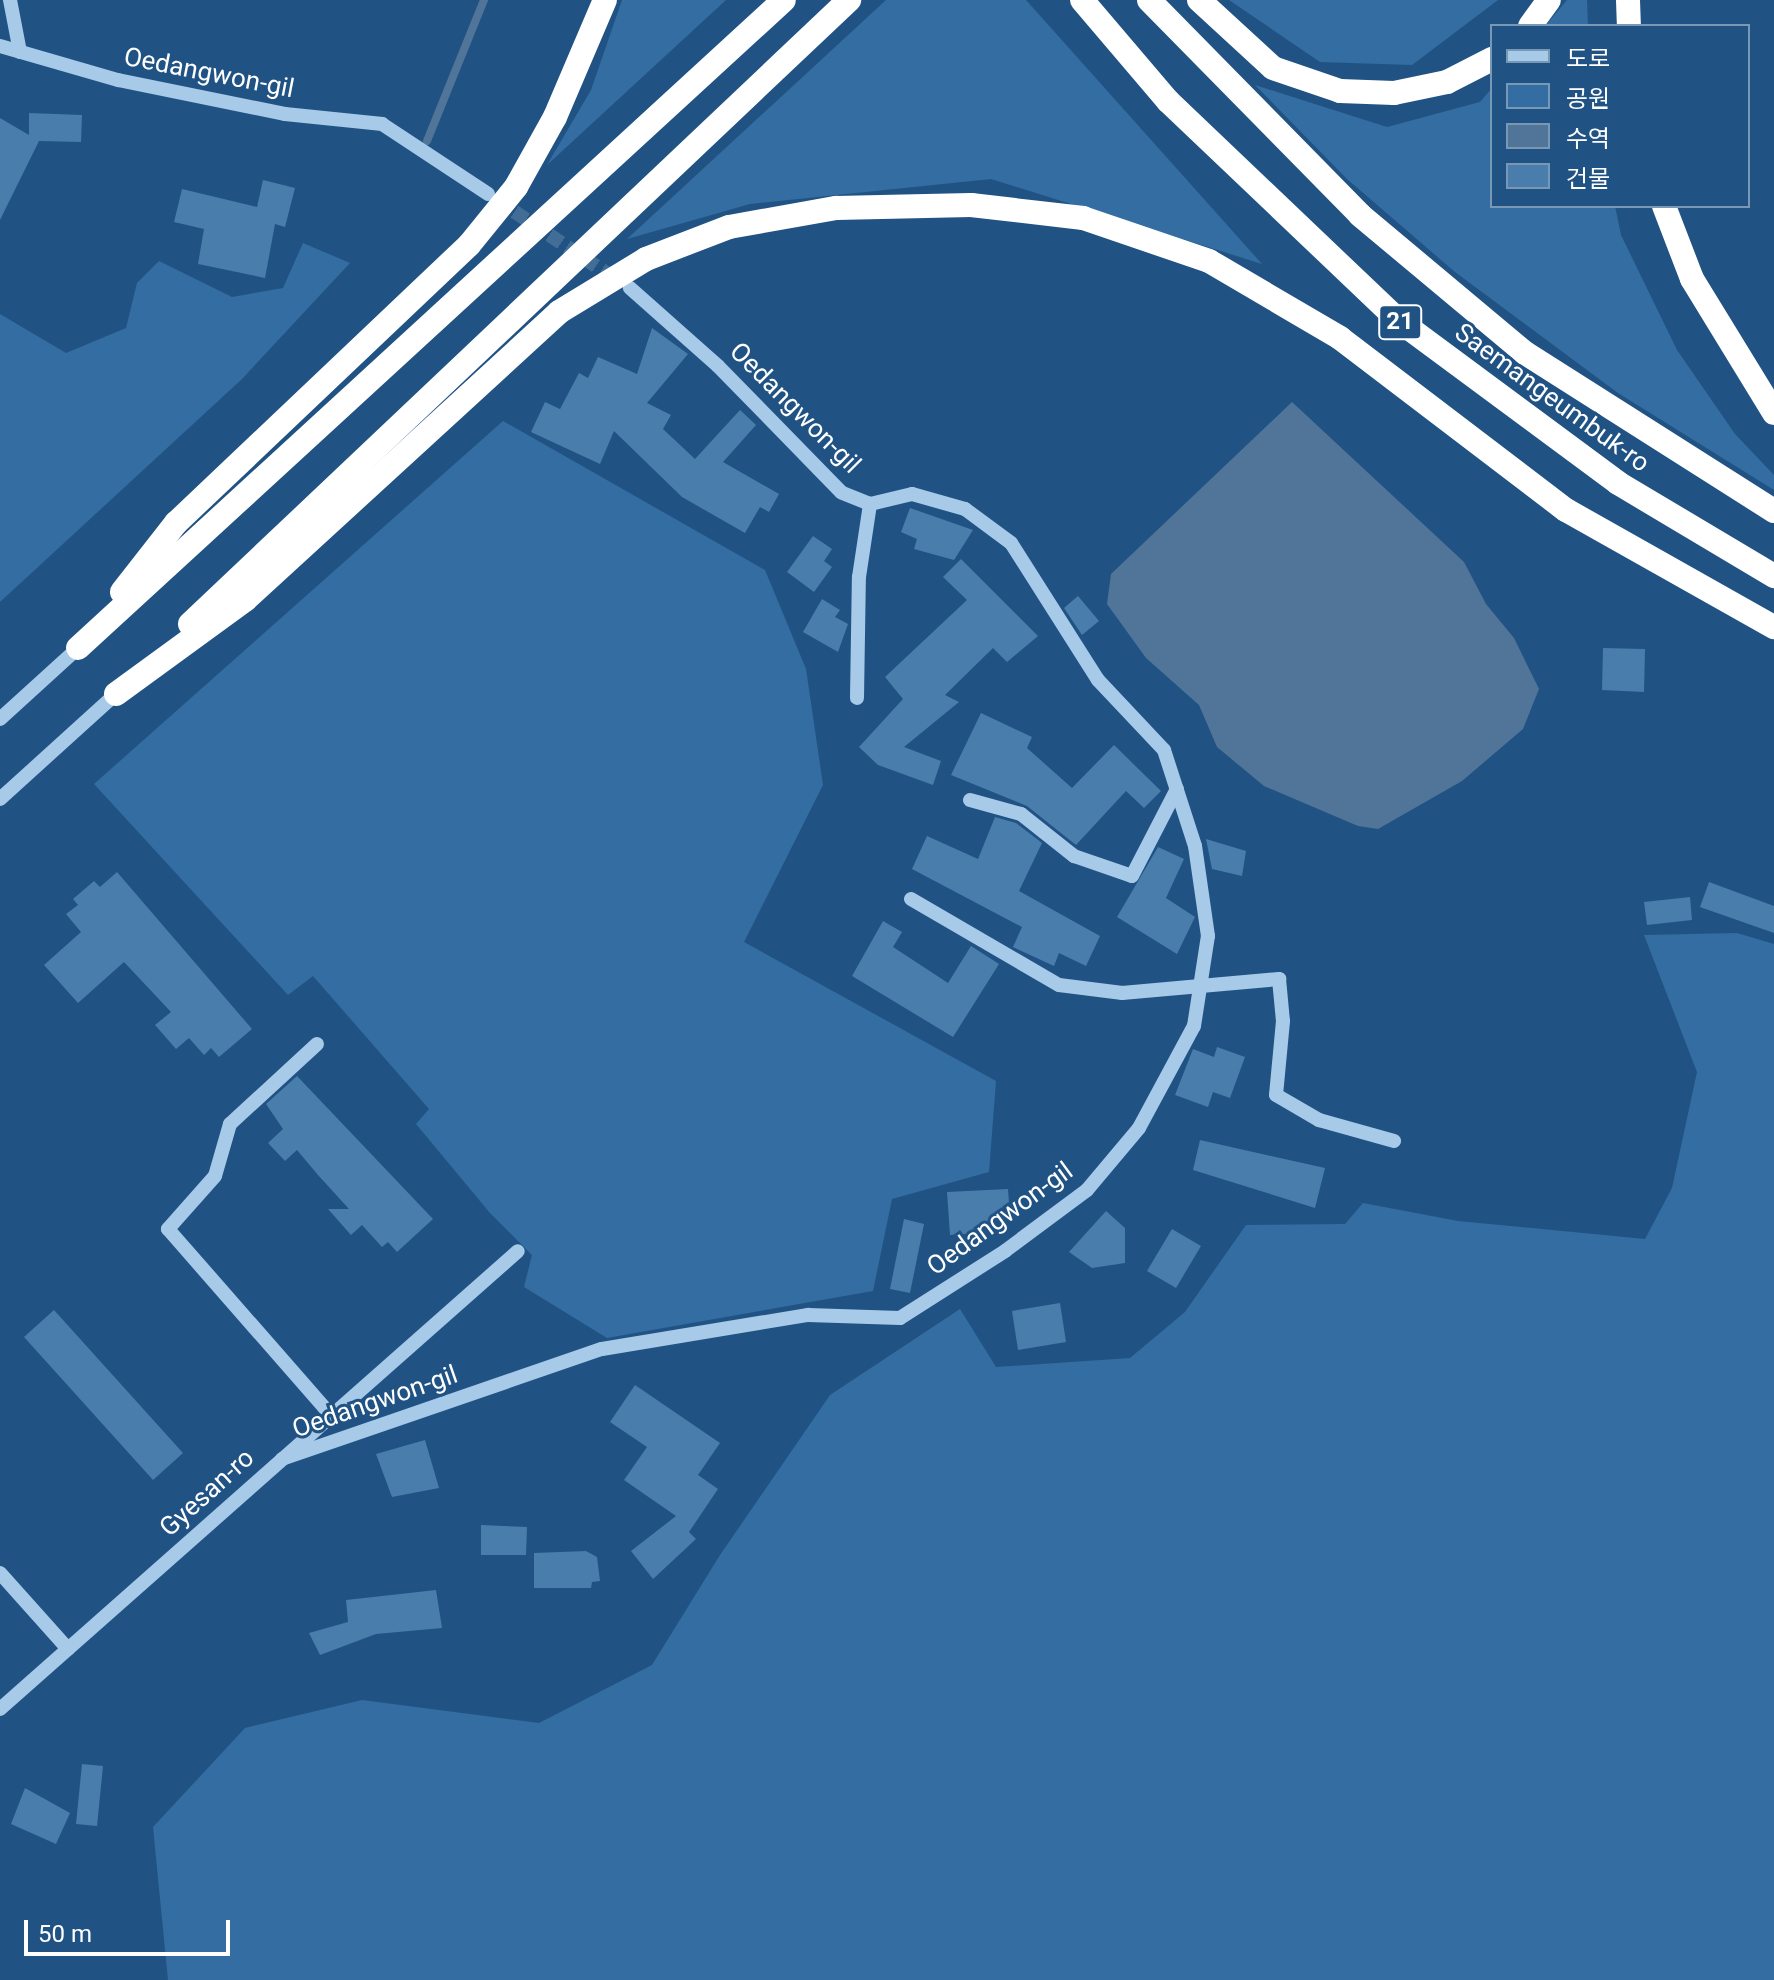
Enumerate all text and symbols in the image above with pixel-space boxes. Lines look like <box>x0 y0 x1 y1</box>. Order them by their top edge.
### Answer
legend <box>1490 24 1750 208</box>
street label: Oedangwon-gil <box>121 41 297 105</box>
text: 도로 <box>1566 45 1610 73</box>
text: 공원 <box>1566 85 1610 113</box>
text: 수역 <box>1566 125 1610 153</box>
text: 건물 <box>1566 165 1610 193</box>
road number: 21 <box>1378 302 1422 342</box>
street label: Saemangeumbuk-ro <box>1449 317 1655 479</box>
street label: Oedangwon-gil <box>723 336 867 480</box>
street label: Oedangwon-gil <box>921 1156 1079 1282</box>
street label: Oedangwon-gil <box>288 1359 462 1445</box>
street label: Gyesan-ro <box>153 1443 261 1543</box>
scale bar <box>28 1904 234 1954</box>
text: 50 m <box>38 1920 92 1948</box>

